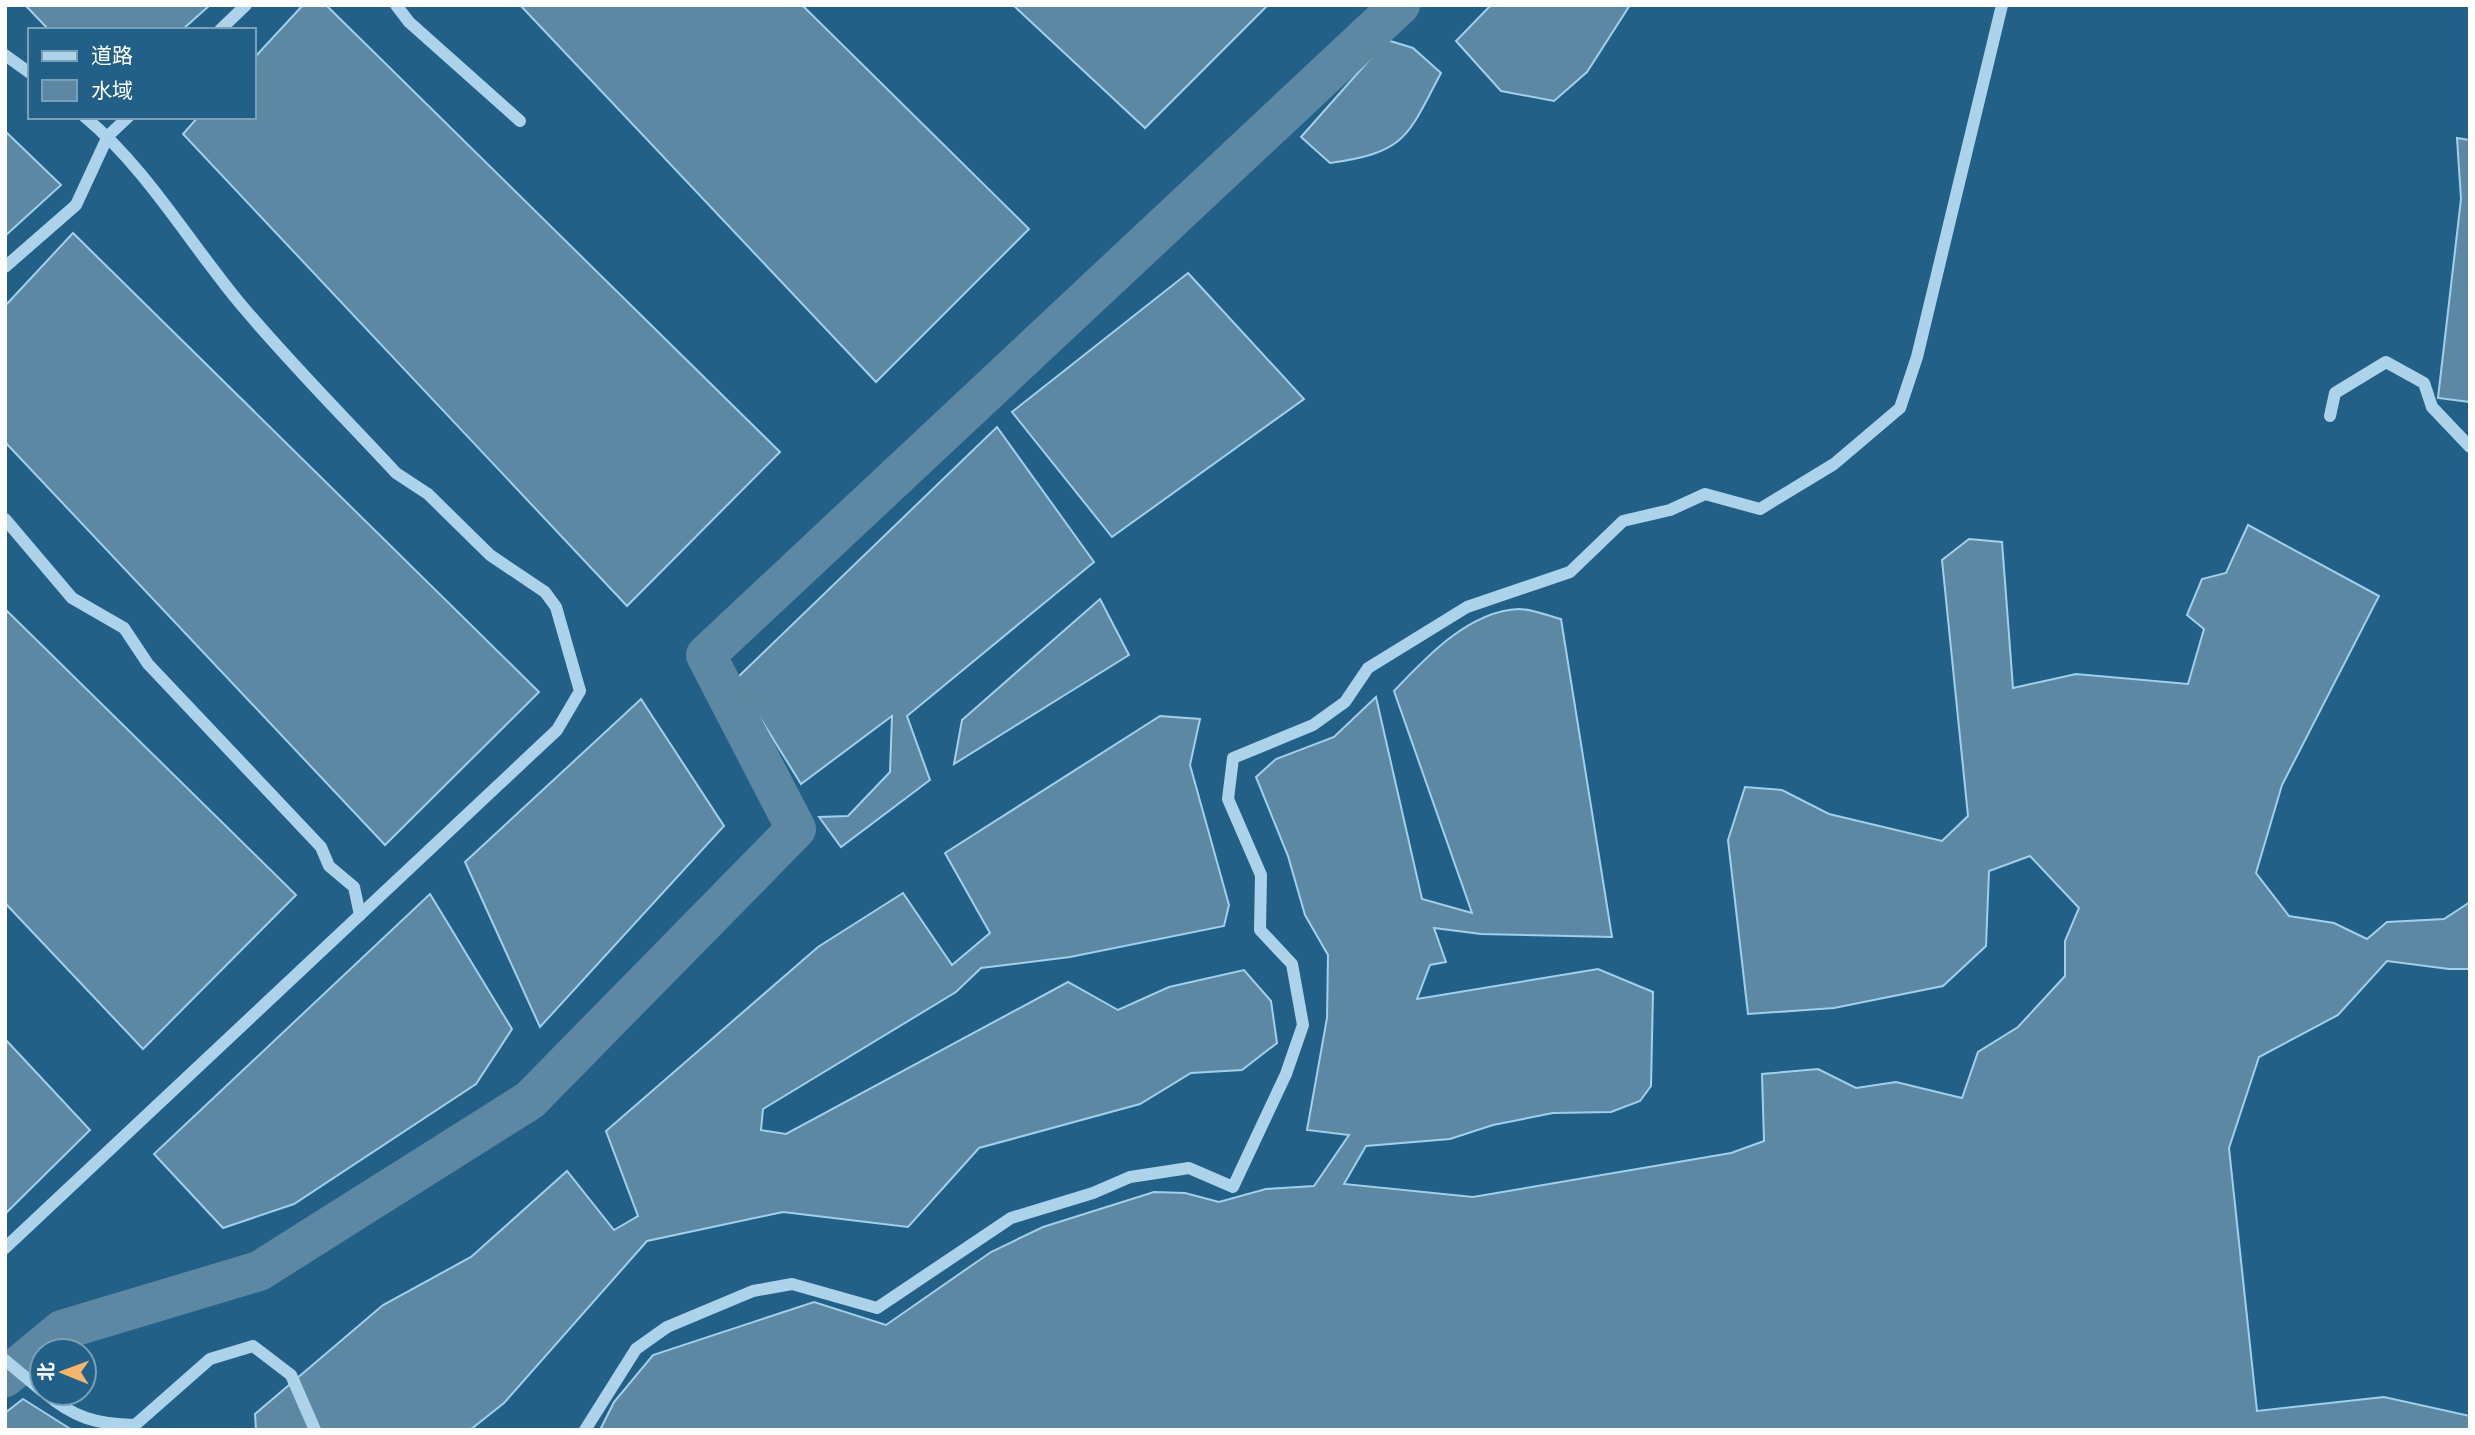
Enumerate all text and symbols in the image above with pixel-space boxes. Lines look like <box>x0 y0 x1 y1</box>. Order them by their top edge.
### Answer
legend <box>28 28 256 119</box>
text: 道路 <box>91 42 133 67</box>
text: 水域 <box>91 77 133 102</box>
north arrow <box>28 1337 98 1407</box>
text: 北 <box>34 1362 57 1381</box>

